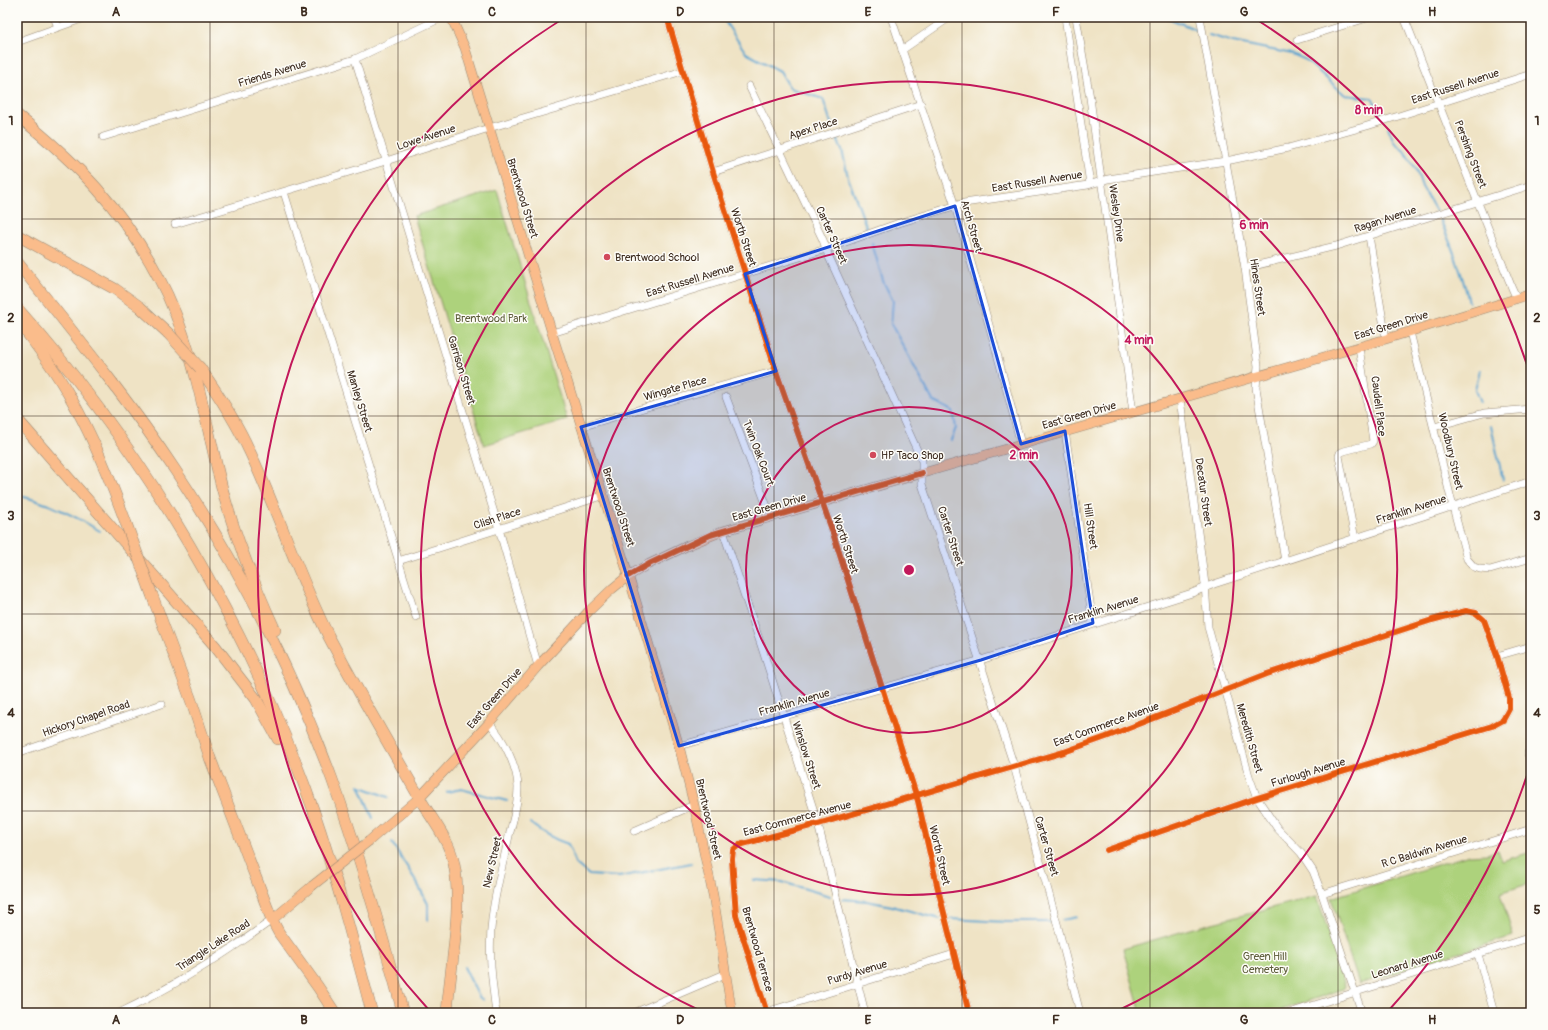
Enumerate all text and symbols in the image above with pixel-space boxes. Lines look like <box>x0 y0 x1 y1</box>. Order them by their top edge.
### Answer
text: A <box>112 4 121 20</box>
text: B <box>300 4 308 20</box>
text: C <box>488 4 496 20</box>
text: D <box>676 4 684 20</box>
text: E <box>865 4 872 20</box>
text: F <box>1052 4 1060 20</box>
text: G <box>1240 4 1249 20</box>
text: H <box>1428 4 1436 20</box>
street label: Friends Avenue <box>237 57 308 90</box>
street label: East Russell Avenue <box>1410 66 1501 107</box>
text: 8 min <box>1355 103 1383 118</box>
text: 1 <box>8 113 14 129</box>
text: 1 <box>1534 113 1540 129</box>
street label: Apex Place <box>787 114 840 142</box>
street label: Pershing Street <box>1452 119 1490 190</box>
street label: Lowe Avenue <box>395 122 458 153</box>
street label: Brentwood Street <box>504 157 541 240</box>
street label: East Russell Avenue <box>991 168 1084 195</box>
street label: Wesley Drive <box>1106 183 1127 243</box>
street label: Arch Street <box>958 198 985 254</box>
street label: Ragan Avenue <box>1353 203 1418 236</box>
street label: Carter Street <box>813 204 850 267</box>
street label: Worth Street <box>728 206 759 269</box>
text: 6 min <box>1239 218 1269 233</box>
place label: Brentwood School <box>615 251 699 264</box>
marker: Brentwood School <box>602 252 612 262</box>
street label: Hines Street <box>1247 258 1268 317</box>
street label: East Russell Avenue <box>645 261 736 300</box>
street label: East Green Drive <box>1353 308 1430 343</box>
text: 2 <box>7 310 15 326</box>
text: 2 <box>1533 310 1541 326</box>
park label: Brentwood Park <box>455 312 527 325</box>
text: 4 min <box>1123 333 1154 348</box>
street label: Garrison Street <box>445 334 478 407</box>
street label: Manley Street <box>344 369 375 434</box>
street label: Wingate Place <box>642 373 709 404</box>
street label: Caudell Place <box>1368 375 1389 437</box>
street label: East Green Drive <box>1041 399 1118 432</box>
street label: Woodbury Street <box>1435 411 1466 491</box>
street label: Twin Oak Court <box>740 418 777 488</box>
text: 2 min <box>1010 448 1039 463</box>
place label: HP Taco Shop <box>881 449 944 462</box>
marker: HP Taco Shop <box>868 450 878 460</box>
street label: Decatur Street <box>1192 457 1215 528</box>
street label: Brentwood Street <box>600 466 638 549</box>
street label: East Green Drive <box>731 491 808 524</box>
street label: Franklin Avenue <box>1374 492 1448 527</box>
street label: Hill Street <box>1081 502 1100 550</box>
street label: Clish Place <box>472 505 523 532</box>
street label: Carter Street <box>935 505 966 568</box>
text: 3 <box>7 508 15 524</box>
text: 3 <box>1533 508 1541 524</box>
street label: Worth Street <box>830 513 861 576</box>
centre of rings <box>902 563 916 577</box>
street label: Franklin Avenue <box>1066 592 1141 626</box>
street label: East Green Drive <box>464 665 525 731</box>
street label: Franklin Avenue <box>757 686 832 719</box>
street label: Hickory Chapel Road <box>41 697 132 740</box>
street label: East Commerce Avenue <box>1052 699 1161 750</box>
street label: Meredith Street <box>1233 702 1266 775</box>
text: 4 <box>7 705 15 721</box>
text: 4 <box>1533 705 1541 721</box>
street label: Winslow Street <box>789 720 824 791</box>
street label: Furlough Avenue <box>1269 755 1347 790</box>
street label: Brentwood Street <box>693 777 724 861</box>
street label: East Commerce Avenue <box>742 798 853 839</box>
street label: Carter Street <box>1032 815 1061 878</box>
street label: Worth Street <box>926 824 953 887</box>
street label: R C Baldwin Avenue <box>1380 832 1469 871</box>
street label: New Street <box>480 835 505 889</box>
text: 5 <box>7 902 15 918</box>
text: 5 <box>1533 902 1541 918</box>
street label: Brentwood Terrace <box>739 905 776 994</box>
street label: Triangle Lake Road <box>174 917 253 974</box>
street label: Leonard Avenue <box>1370 947 1445 982</box>
park label: Green Hill Cemetery <box>1242 950 1288 976</box>
street label: Purdy Avenue <box>826 957 889 988</box>
text: A <box>112 1012 121 1028</box>
text: B <box>300 1012 308 1028</box>
text: C <box>488 1012 496 1028</box>
text: D <box>676 1012 684 1028</box>
text: E <box>865 1012 872 1028</box>
text: F <box>1052 1012 1060 1028</box>
text: G <box>1240 1012 1249 1028</box>
text: H <box>1428 1012 1436 1028</box>

